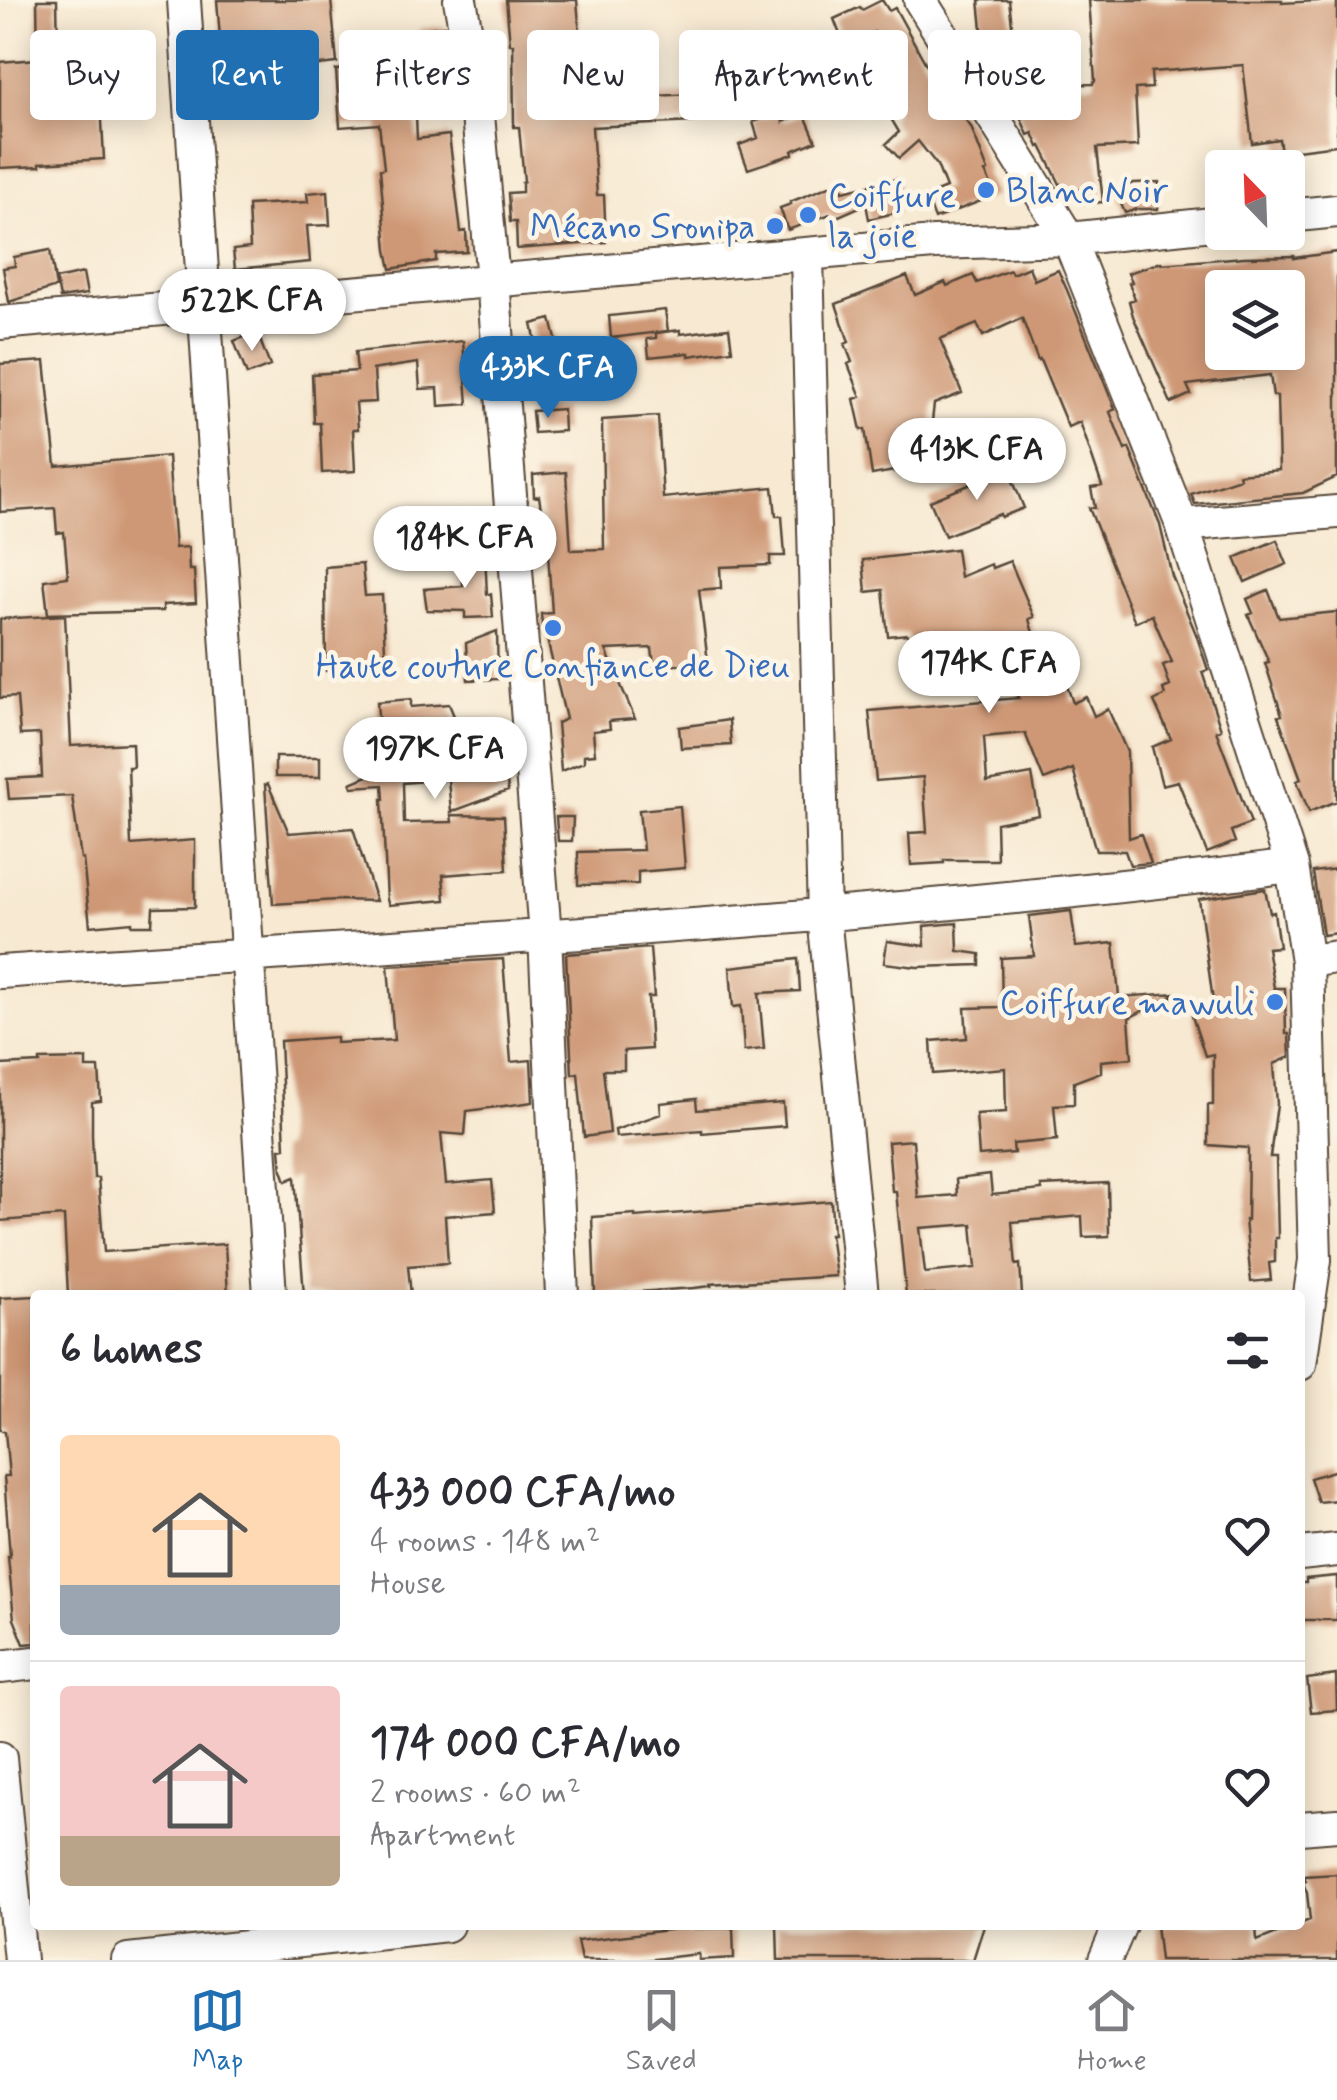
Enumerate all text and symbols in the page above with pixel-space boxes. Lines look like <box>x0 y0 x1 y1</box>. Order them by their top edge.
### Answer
chip: Buy <box>30 30 156 120</box>
chip: Rent <box>176 30 319 120</box>
chip: Filters <box>339 30 507 120</box>
chip: New <box>527 30 659 120</box>
chip: Apartment <box>679 30 908 120</box>
chip: House <box>928 30 1081 120</box>
north arrow <box>1205 150 1305 250</box>
map controls <box>1205 150 1305 370</box>
place label: Blanc Noir <box>1006 169 1169 215</box>
place label: Coiffure la joie <box>828 174 956 260</box>
marker: Blanc Noir <box>975 179 997 201</box>
marker: Coiffure la joie <box>797 204 819 226</box>
place label: Mécano Sronipa <box>530 205 755 251</box>
marker: Mécano Sronipa <box>764 215 786 237</box>
pin: 522K CFA <box>149 269 355 354</box>
button: layers <box>1205 270 1305 370</box>
text: 522K CFA <box>180 280 324 322</box>
pin: 433K CFA <box>445 336 651 421</box>
text: 433K CFA <box>481 347 615 389</box>
pin: 413K CFA <box>874 418 1080 503</box>
text: 413K CFA <box>910 429 1044 471</box>
pin: 184K CFA <box>362 506 568 591</box>
text: 184K CFA <box>395 517 535 559</box>
marker: Haute couture Confiance de Dieu <box>542 617 564 639</box>
pin: 174K CFA <box>886 631 1092 716</box>
text: 174K CFA <box>920 642 1058 684</box>
place label: Haute couture Confiance de Dieu <box>316 644 790 690</box>
pin: 197K CFA <box>332 717 538 802</box>
text: 197K CFA <box>365 728 505 770</box>
place label: Coiffure mawuli <box>1000 981 1255 1027</box>
marker: Coiffure mawuli <box>1264 991 1286 1013</box>
text: 6 homes <box>60 1323 203 1378</box>
icon: filters <box>1220 1323 1275 1378</box>
text: 433 000 CFA/mo <box>370 1466 676 1521</box>
icon: home <box>140 1475 260 1595</box>
icon: heart <box>1220 1508 1275 1563</box>
text: 4 rooms · 148 m² <box>370 1521 600 1563</box>
text: House <box>370 1563 446 1605</box>
text: 174 000 CFA/mo <box>370 1717 681 1772</box>
icon: home <box>140 1726 260 1846</box>
icon: heart <box>1220 1759 1275 1814</box>
text: 2 rooms · 60 m² <box>370 1772 581 1814</box>
text: Apartment <box>370 1814 515 1856</box>
tab: Map <box>190 1983 245 2080</box>
tab: Saved <box>626 1983 697 2080</box>
tab: Home <box>1077 1983 1147 2080</box>

